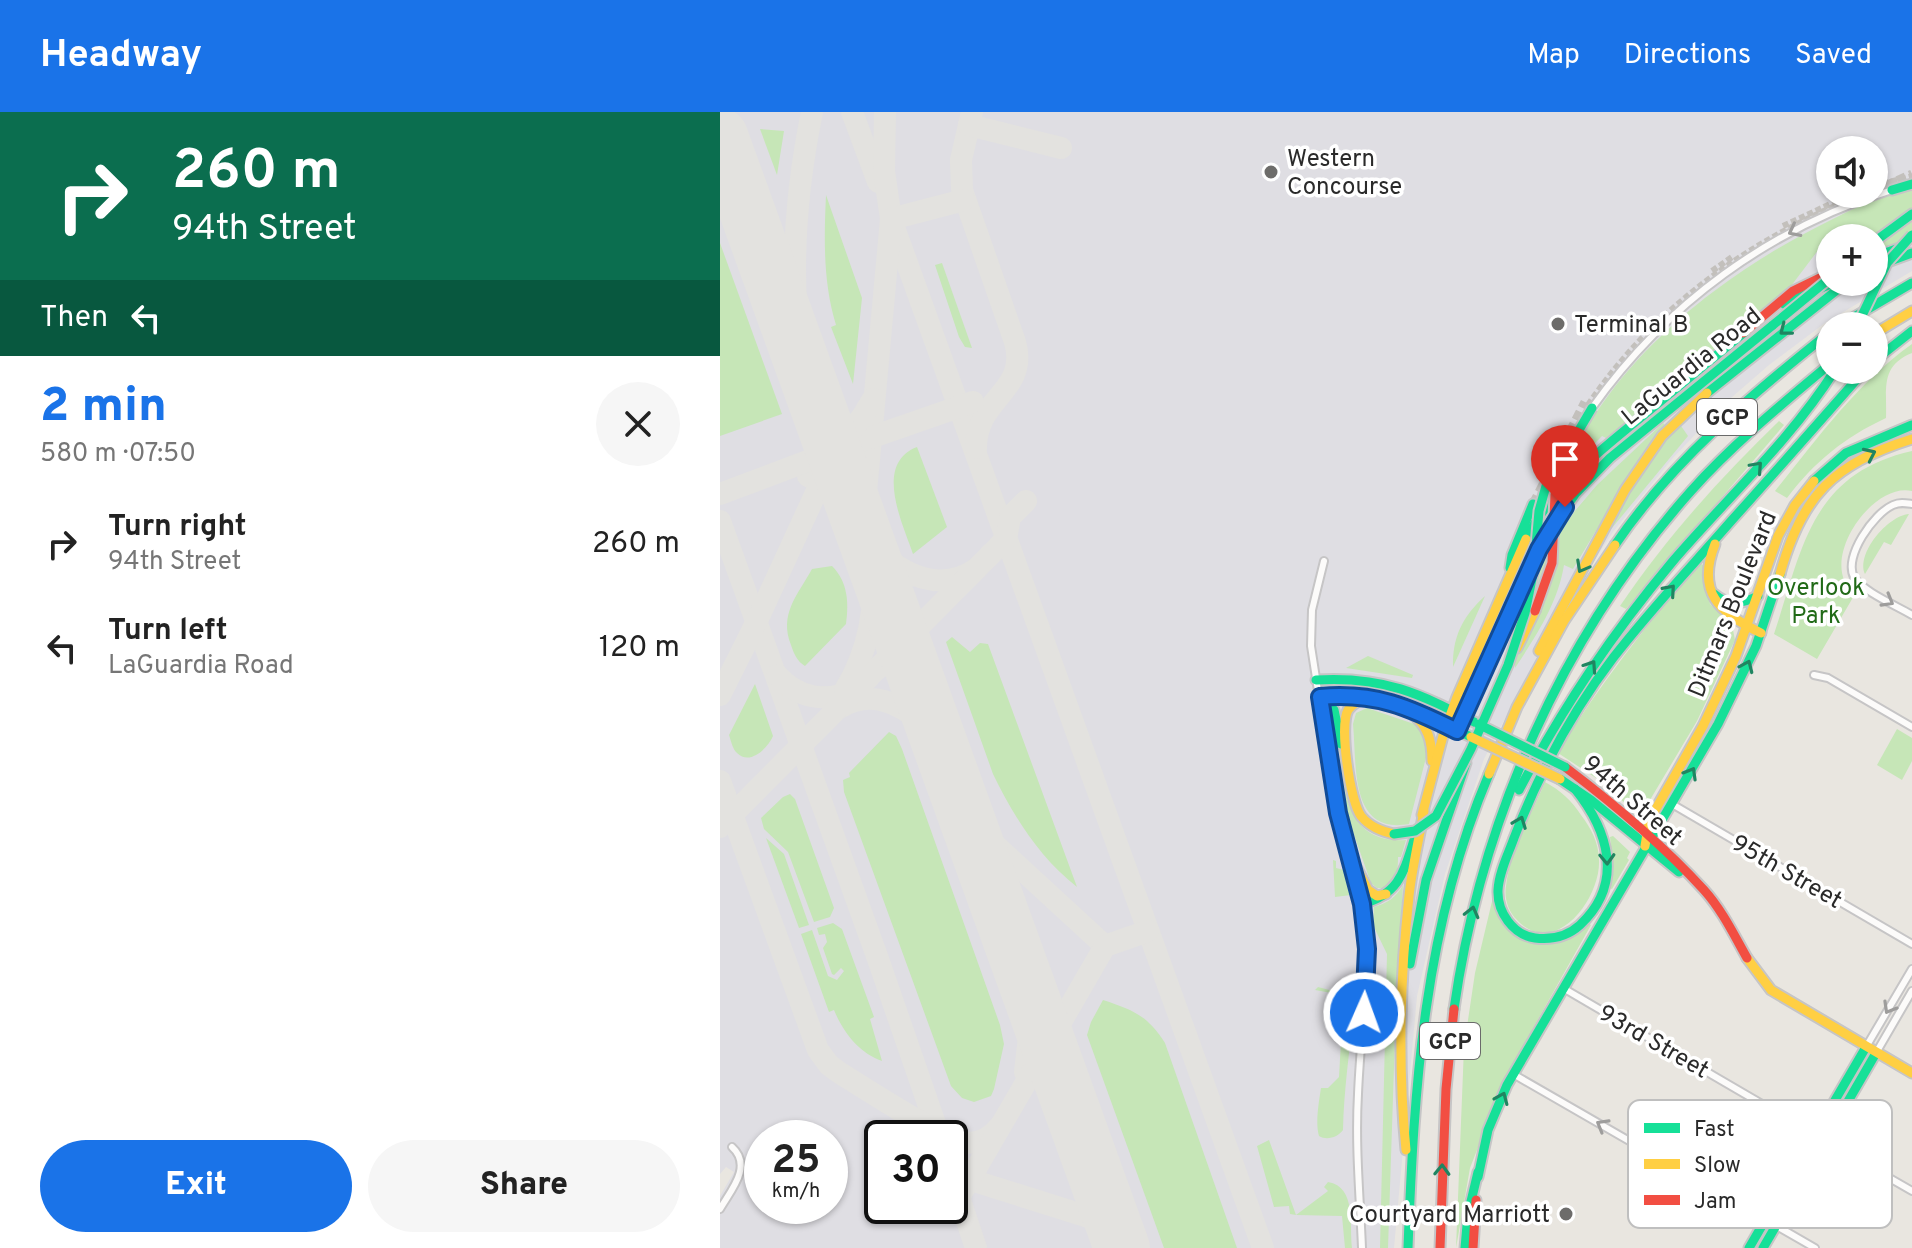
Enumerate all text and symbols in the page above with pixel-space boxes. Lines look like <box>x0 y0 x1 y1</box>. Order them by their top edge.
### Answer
text: Headway <box>40 32 202 81</box>
text: Map <box>1527 38 1580 74</box>
text: Directions <box>1624 38 1751 74</box>
text: Saved <box>1795 38 1872 74</box>
map controls <box>1816 136 1888 384</box>
button: sound <box>1816 136 1888 208</box>
text: 260 m <box>172 138 341 208</box>
icon: right <box>40 144 144 248</box>
place label: Western Concourse <box>1287 145 1402 203</box>
marker: Western Concourse <box>1262 163 1280 181</box>
text: 94th Street <box>172 207 357 253</box>
one-way arrow <box>1787 221 1802 236</box>
button: + <box>1816 224 1888 296</box>
icon: left <box>124 296 168 340</box>
text: Then <box>40 300 108 337</box>
street label: LaGuardia Road <box>1616 302 1768 433</box>
place label: Terminal B <box>1574 311 1689 341</box>
button: − <box>1816 312 1888 384</box>
marker: Terminal B <box>1549 315 1567 333</box>
one-way arrow <box>1779 321 1794 335</box>
text: 2 min <box>40 378 167 438</box>
button: close <box>596 382 680 466</box>
road number: GCP <box>1697 399 1757 435</box>
pin <box>1531 425 1599 507</box>
icon: arrive <box>1543 437 1587 481</box>
text: 580 m · 07:50 <box>40 438 196 471</box>
one-way arrow <box>1861 448 1876 464</box>
one-way arrow <box>1748 461 1762 476</box>
street label: Ditmars Boulevard <box>1683 507 1785 702</box>
text: Turn right <box>108 509 246 546</box>
icon: right <box>40 522 84 566</box>
text: 260 m <box>592 526 680 563</box>
text: 94th Street <box>108 546 241 579</box>
one-way arrow <box>1576 558 1592 572</box>
park label: Overlook Park <box>1767 574 1865 632</box>
one-way arrow <box>1660 584 1675 599</box>
one-way arrow <box>1880 591 1894 607</box>
text: Turn left <box>108 613 228 650</box>
icon: left <box>40 626 84 670</box>
text: 120 m <box>599 630 680 667</box>
text: LaGuardia Road <box>108 650 294 683</box>
one-way arrow <box>1581 660 1596 675</box>
one-way arrow <box>1737 660 1753 675</box>
street label: 94th Street <box>1575 750 1688 853</box>
one-way arrow <box>1681 767 1697 782</box>
one-way arrow <box>1510 816 1527 830</box>
street label: 95th Street <box>1725 829 1847 916</box>
one-way arrow <box>1598 853 1615 866</box>
one-way arrow <box>1463 906 1480 920</box>
position arrow <box>1322 971 1406 1055</box>
street label: 93rd Street <box>1592 999 1714 1086</box>
one-way arrow <box>1883 1000 1899 1014</box>
road number: GCP <box>1420 1023 1480 1059</box>
one-way arrow <box>1493 1091 1509 1106</box>
legend <box>1628 1100 1892 1228</box>
text: Fast <box>1694 1117 1735 1144</box>
one-way arrow <box>1596 1119 1610 1135</box>
speed limit sign: 30 <box>864 1120 968 1224</box>
text: 25 <box>772 1137 820 1187</box>
button: Exit <box>40 1140 352 1232</box>
button: Share <box>368 1140 680 1232</box>
text: Slow <box>1694 1153 1741 1180</box>
one-way arrow <box>1434 1163 1451 1176</box>
text: km/h <box>772 1179 820 1205</box>
text: Jam <box>1694 1189 1737 1216</box>
place label: Courtyard Marriott <box>1349 1201 1550 1231</box>
marker: Courtyard Marriott <box>1557 1205 1575 1223</box>

